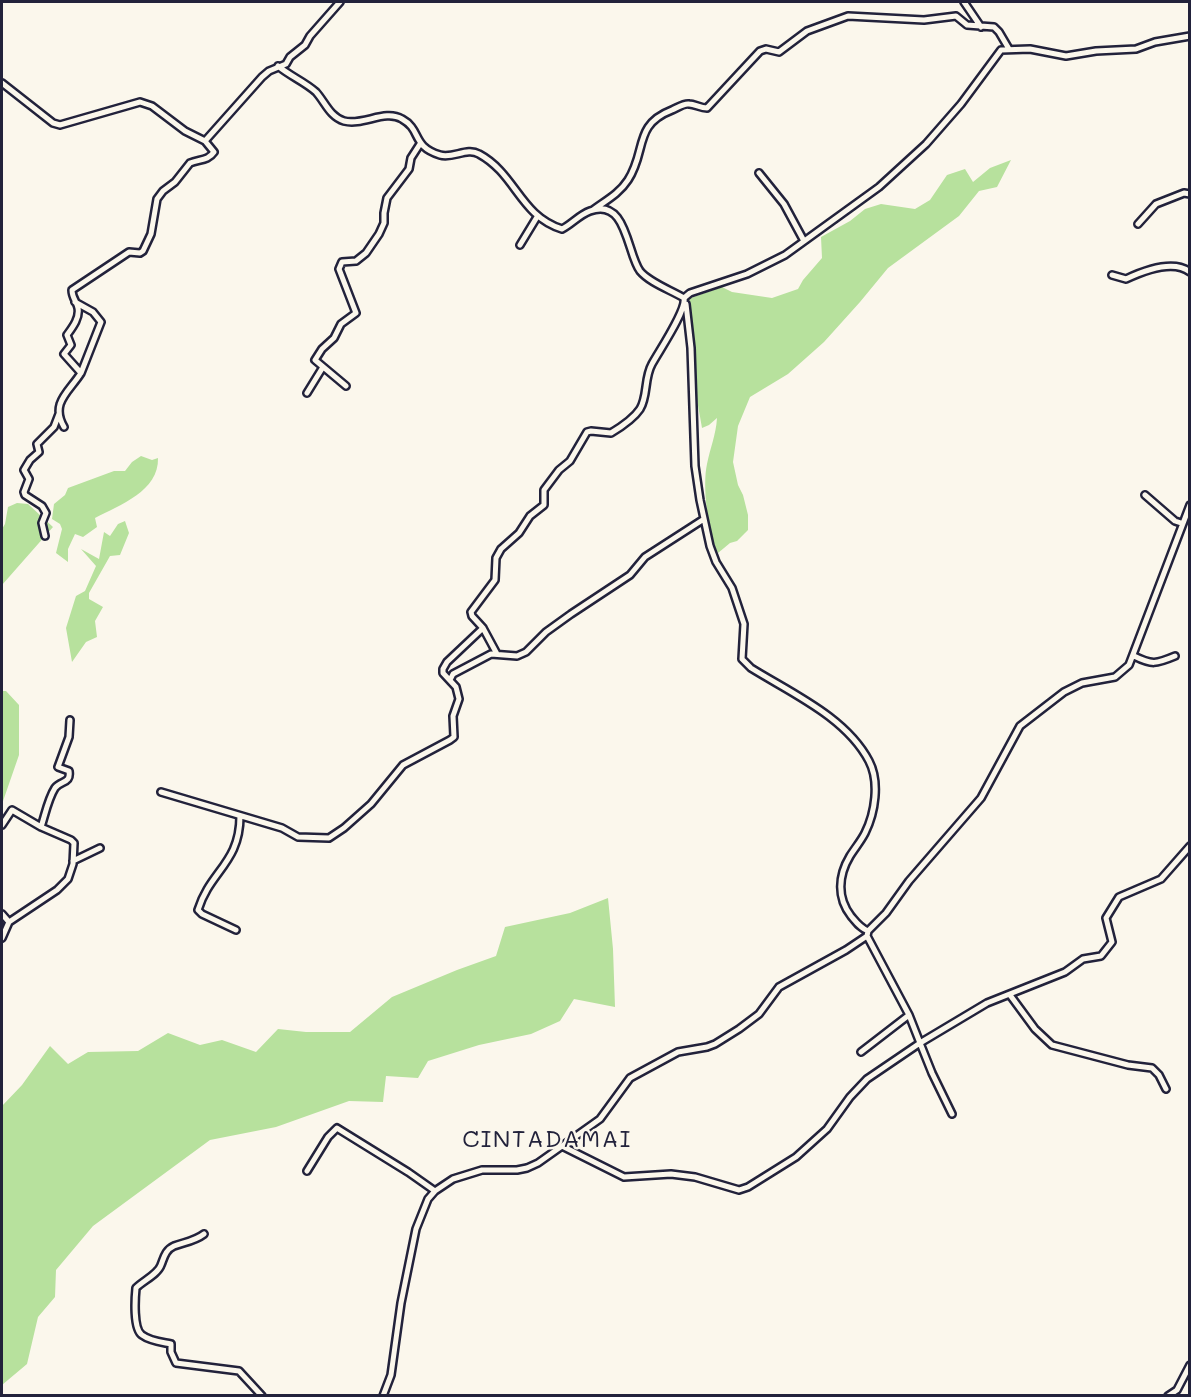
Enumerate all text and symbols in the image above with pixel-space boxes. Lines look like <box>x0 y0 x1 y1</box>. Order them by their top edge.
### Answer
district label: CINTADAMAI <box>462 1126 632 1154</box>

